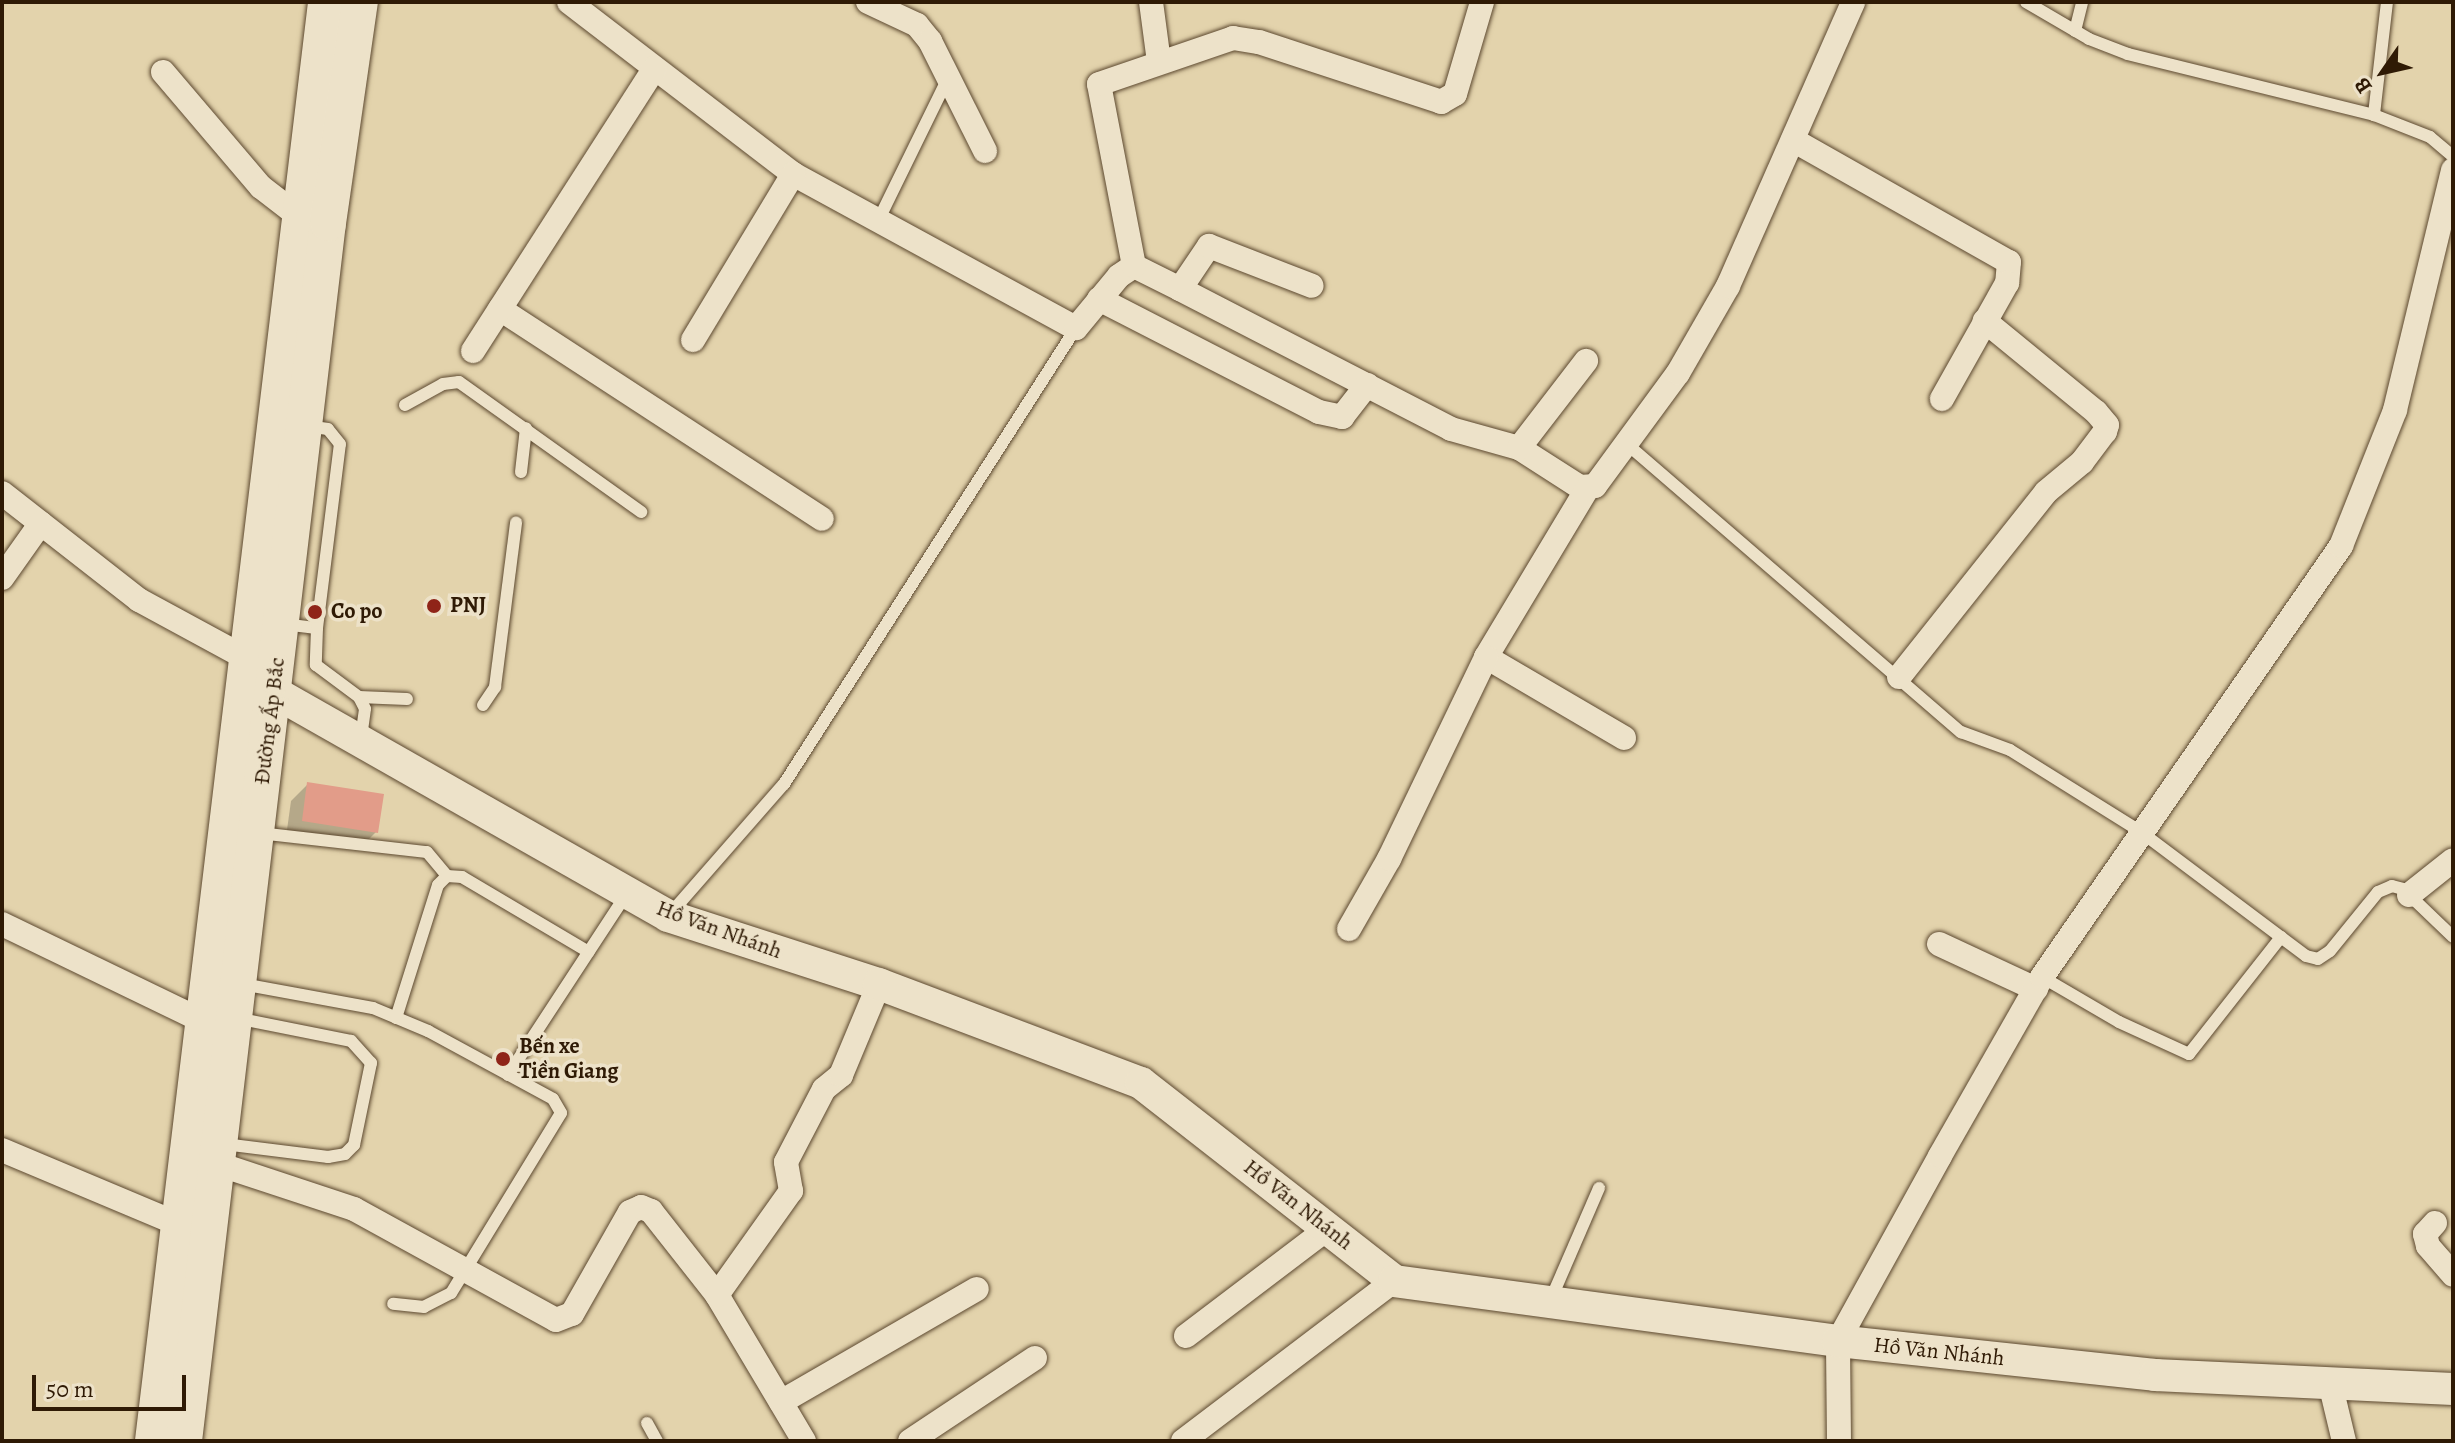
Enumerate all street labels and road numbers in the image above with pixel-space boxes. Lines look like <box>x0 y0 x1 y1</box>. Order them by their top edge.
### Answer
street label: Đường Ấp Bắc <box>249 656 291 786</box>
street label: Hồ Văn Nhánh <box>653 895 785 965</box>
street label: Hồ Văn Nhánh <box>1238 1154 1358 1256</box>
street label: Hồ Văn Nhánh <box>1872 1332 2006 1372</box>

